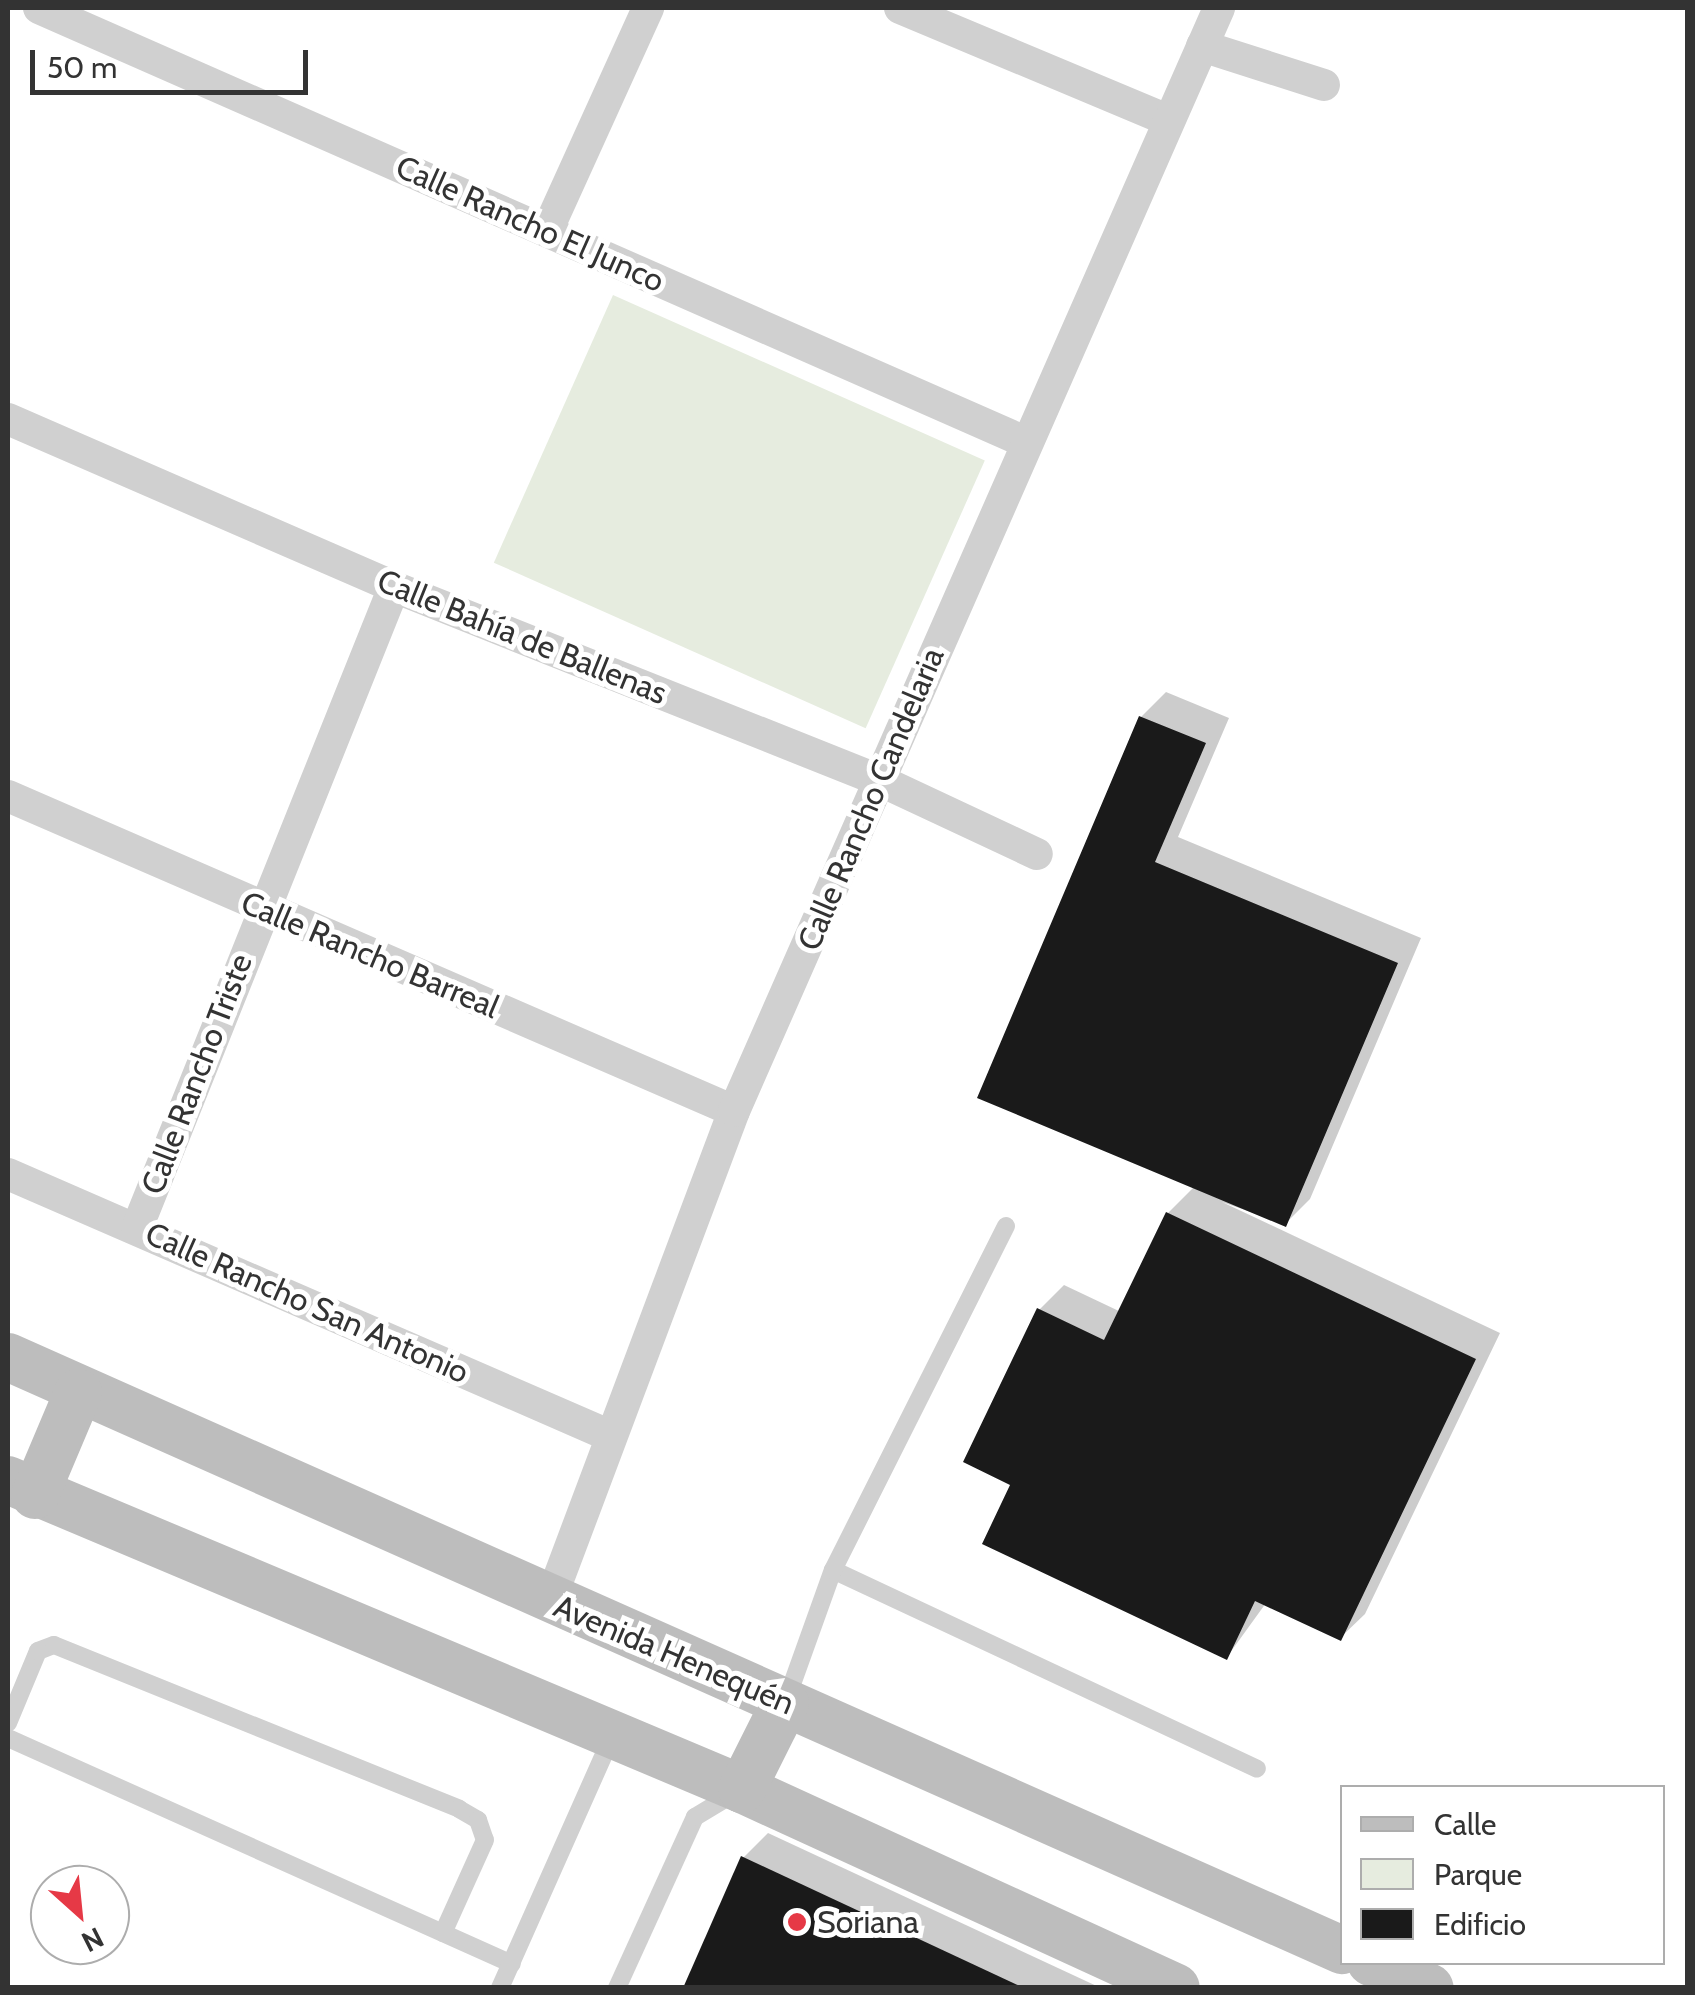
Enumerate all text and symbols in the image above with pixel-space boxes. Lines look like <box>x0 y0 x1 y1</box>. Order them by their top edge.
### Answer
scale bar <box>35 30 312 92</box>
text: 50 m <box>47 49 117 86</box>
street label: Calle Rancho El Junco <box>390 148 670 300</box>
street label: Calle Bahía de Ballenas <box>372 561 672 713</box>
street label: Calle Rancho Candelaria <box>790 642 952 956</box>
street label: Calle Rancho Barreal <box>235 883 505 1027</box>
street label: Calle Rancho Triste <box>134 949 260 1199</box>
street label: Calle Rancho San Antonio <box>139 1214 475 1392</box>
street label: Avenida Henequén <box>548 1587 800 1723</box>
legend <box>1340 1785 1665 1965</box>
text: Calle <box>1434 1806 1496 1843</box>
text: Parque <box>1434 1856 1522 1893</box>
north arrow <box>30 1865 130 1965</box>
place label: Soriana <box>817 1903 919 1941</box>
text: Edificio <box>1434 1906 1526 1943</box>
marker: Soriana <box>786 1911 808 1933</box>
text: N <box>76 1920 109 1960</box>

